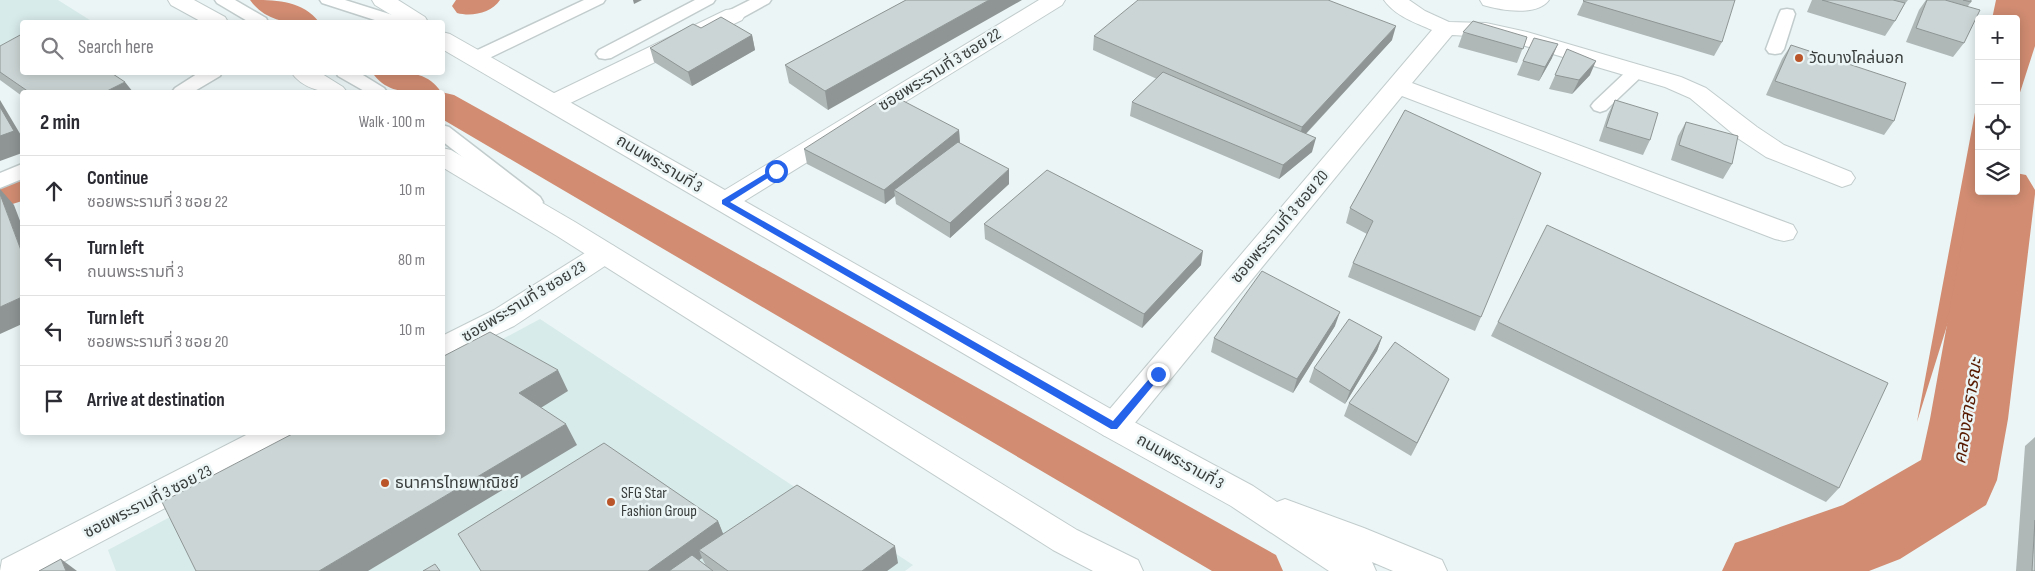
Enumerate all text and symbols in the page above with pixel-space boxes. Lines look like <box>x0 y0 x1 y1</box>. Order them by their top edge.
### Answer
map controls <box>1975 15 2020 195</box>
button: + <box>1975 15 2020 60</box>
search box <box>20 20 445 75</box>
street label: ซอยพระรามที่ 3 ซอย 22 <box>874 22 1005 115</box>
icon: search <box>38 34 66 62</box>
text: Search here <box>78 36 154 59</box>
place label: วัดบางโคล่นอก <box>1809 49 1904 68</box>
marker: วัดบางโคล่นอก <box>1793 52 1805 64</box>
button: − <box>1975 60 2020 105</box>
button: locate <box>1975 105 2020 150</box>
text: 2 min <box>40 110 80 135</box>
text: Walk · 100 m <box>359 113 425 132</box>
street label: ถนนพระรามที่ 3 <box>613 128 707 197</box>
button: layers <box>1975 150 2020 195</box>
route start <box>765 160 788 183</box>
street label: ซอยพระรามที่ 3 ซอย 20 <box>1225 165 1333 287</box>
text: Continue <box>87 167 148 190</box>
icon: ahead <box>40 177 68 205</box>
text: 10 m <box>399 181 425 200</box>
text: ซอยพระรามที่ 3 ซอย 22 <box>87 193 228 212</box>
text: Turn left <box>87 237 144 260</box>
icon: left <box>40 247 68 275</box>
text: 80 m <box>398 251 425 270</box>
street label: ซอยพระรามที่ 3 ซอย 23 <box>457 255 589 346</box>
text: ถนนพระรามที่ 3 <box>87 263 184 282</box>
text: Turn left <box>87 307 144 330</box>
icon: left <box>40 317 68 345</box>
text: 10 m <box>399 321 425 340</box>
text: ซอยพระรามที่ 3 ซอย 20 <box>87 333 228 352</box>
water label: คลองสาธารณะ <box>1949 354 1987 466</box>
route end <box>1147 363 1170 386</box>
icon: arrive <box>40 387 68 415</box>
text: Arrive at destination <box>87 389 225 412</box>
street label: ถนนพระรามที่ 3 <box>1133 428 1228 494</box>
street label: ซอยพระรามที่ 3 ซอย 23 <box>79 459 215 542</box>
place label: ธนาคารไทยพาณิชย์ <box>395 474 519 493</box>
marker: ธนาคารไทยพาณิชย์ <box>379 477 391 489</box>
place label: SFG Star Fashion Group <box>621 484 697 521</box>
marker: SFG Star Fashion Group <box>605 496 617 508</box>

